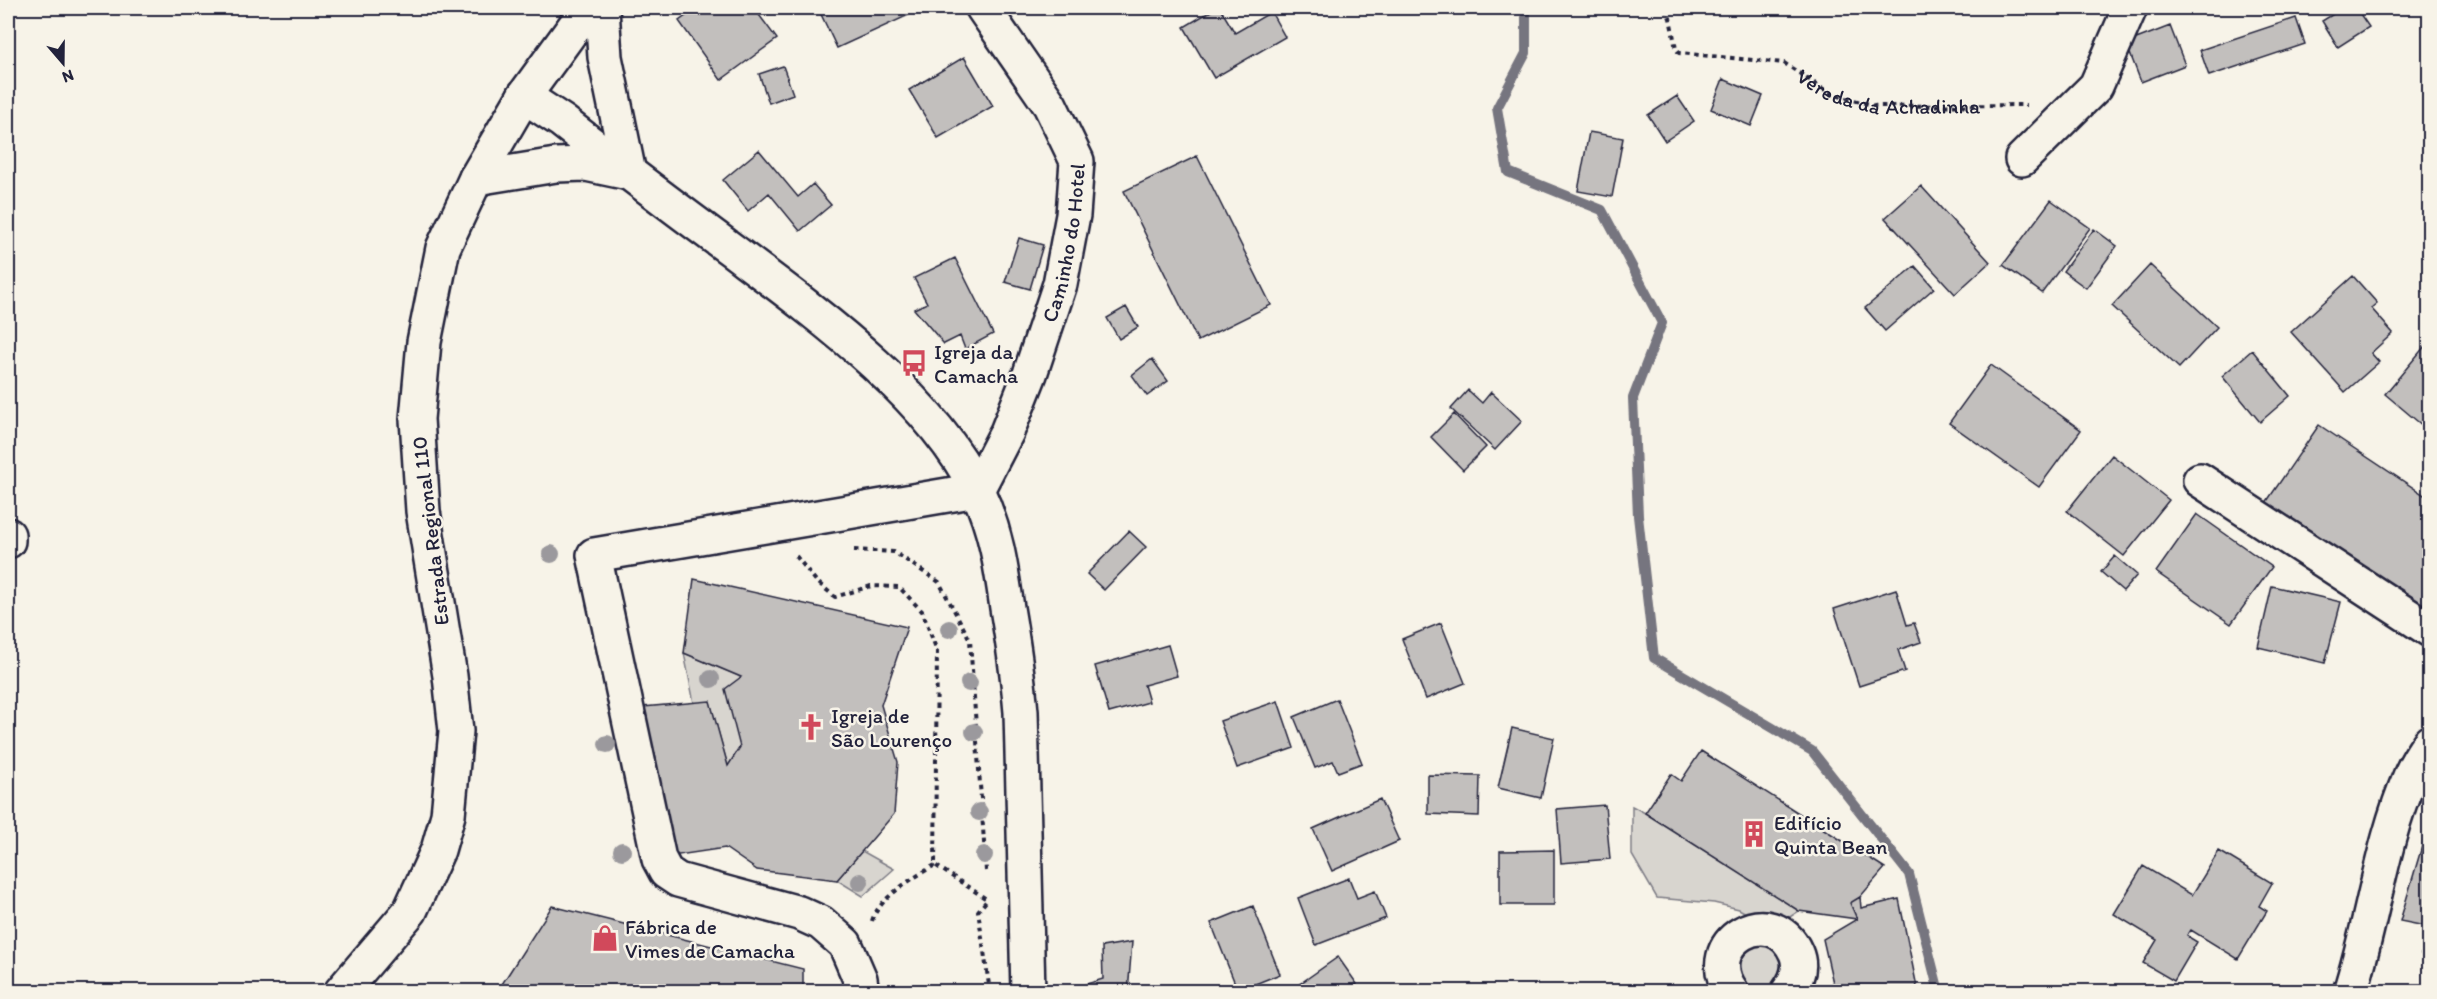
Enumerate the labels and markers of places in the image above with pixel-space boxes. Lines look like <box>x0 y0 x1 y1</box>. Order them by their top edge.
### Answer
place label: Igreja da Camacha <box>934 339 1018 388</box>
bus stop icon: Igreja da Camacha <box>899 348 929 378</box>
place label: Igreja de São Lourenço <box>831 703 952 752</box>
church icon: Igreja de São Lourenço <box>796 712 826 742</box>
place label: Edifício Quinta Bean <box>1774 810 1887 859</box>
building icon: Edifício Quinta Bean <box>1739 819 1769 849</box>
place label: Fábrica de Vimes de Camacha <box>625 914 795 963</box>
shop icon: Fábrica de Vimes de Camacha <box>590 923 620 953</box>

